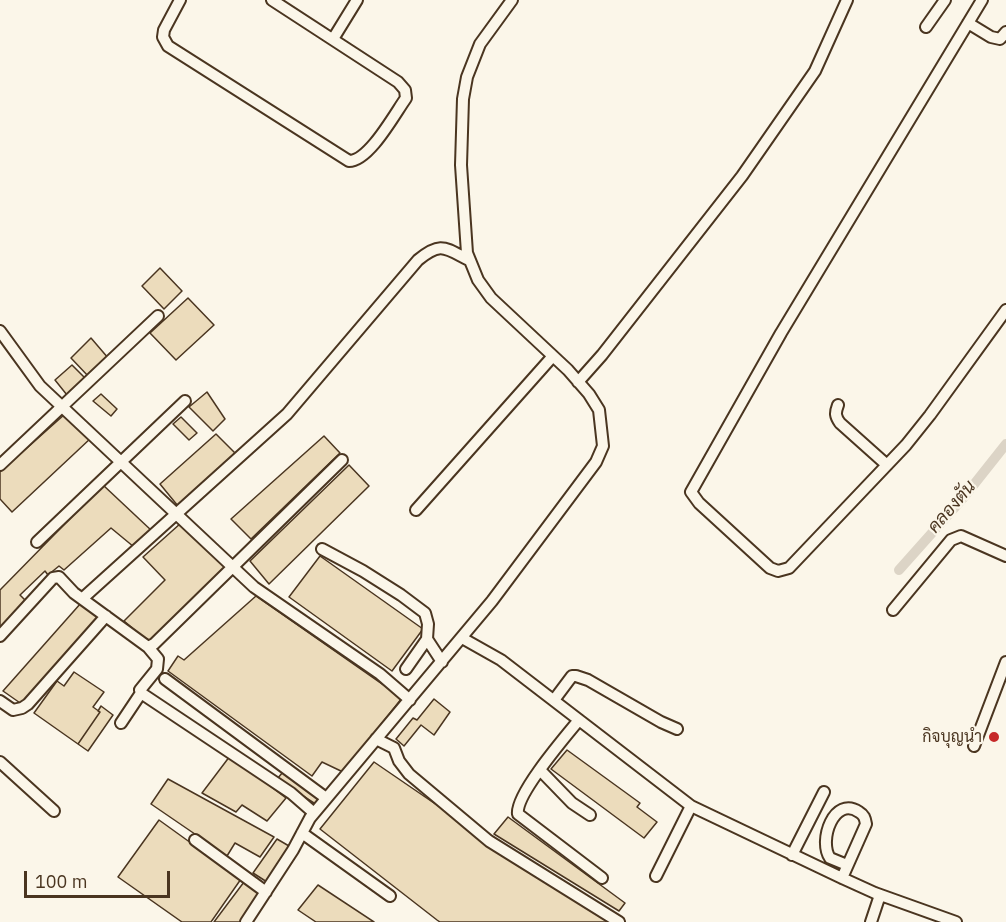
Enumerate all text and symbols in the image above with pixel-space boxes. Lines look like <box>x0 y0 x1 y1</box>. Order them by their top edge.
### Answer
water label: คลองตัน <box>923 476 981 538</box>
place label: กิจบุญนำ <box>922 727 982 747</box>
marker: กิจบุญนำ <box>987 730 1001 744</box>
scale bar <box>27 859 172 897</box>
text: 100 m <box>35 870 87 893</box>

